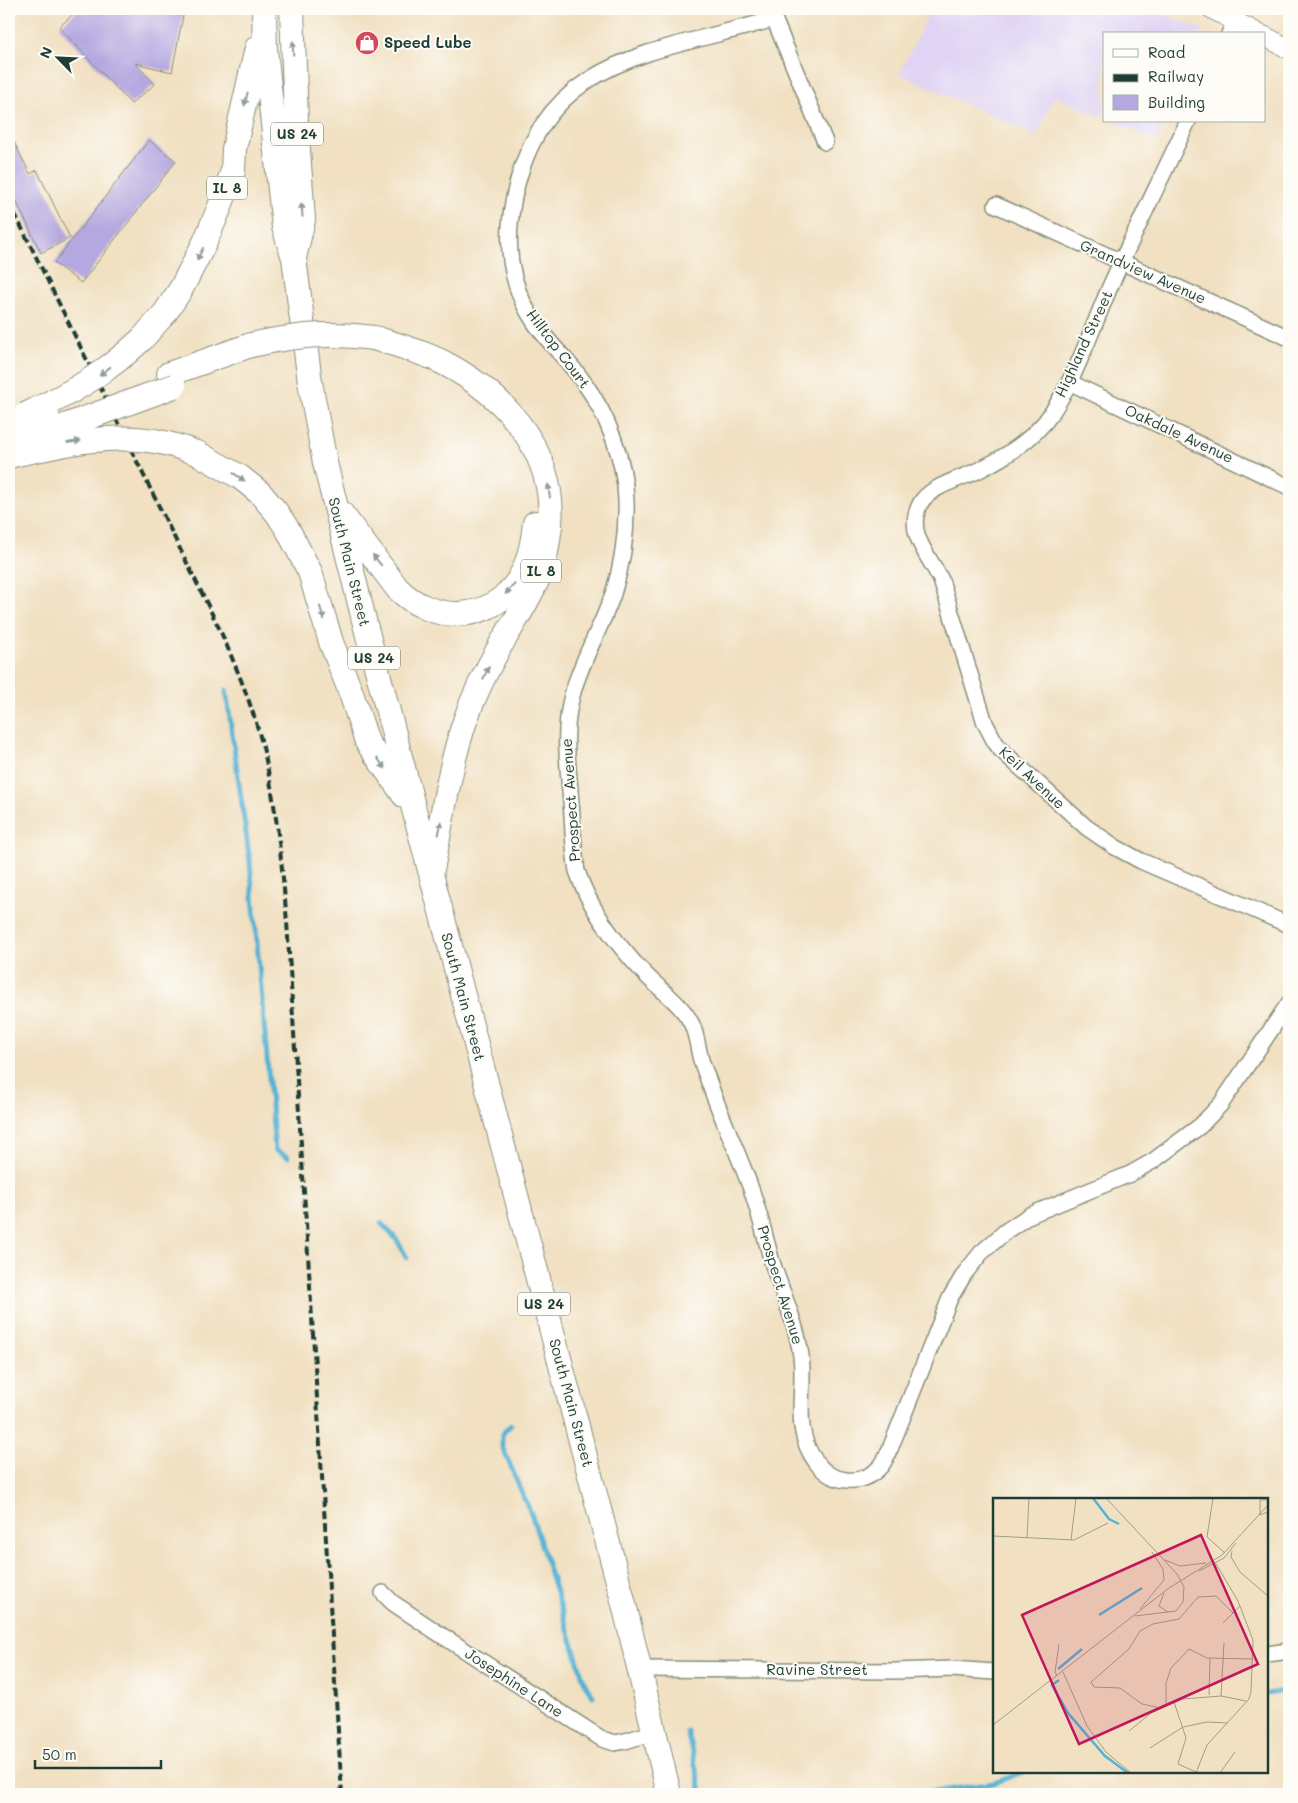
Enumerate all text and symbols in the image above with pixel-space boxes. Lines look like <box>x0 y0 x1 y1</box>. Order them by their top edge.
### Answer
shop icon: Speed Lube <box>354 30 380 56</box>
north arrow <box>32 32 82 82</box>
place label: Speed Lube <box>384 32 471 52</box>
legend <box>1103 32 1266 122</box>
one-way arrow <box>289 40 297 56</box>
text: Road <box>1148 42 1185 62</box>
text: N <box>35 44 57 61</box>
text: Railway <box>1148 66 1204 86</box>
one-way arrow <box>242 92 250 107</box>
text: Building <box>1148 92 1205 112</box>
road number: US 24 <box>271 122 323 146</box>
road number: IL 8 <box>207 177 247 200</box>
one-way arrow <box>298 202 306 218</box>
street label: Grandview Avenue <box>1077 234 1210 308</box>
one-way arrow <box>196 247 204 261</box>
street label: Highland Street <box>1050 287 1117 400</box>
street label: Hilltop Court <box>522 305 595 392</box>
one-way arrow <box>99 365 112 376</box>
street label: Oakdale Avenue <box>1122 399 1237 467</box>
one-way arrow <box>66 438 82 446</box>
one-way arrow <box>232 472 246 482</box>
one-way arrow <box>545 483 553 499</box>
street label: South Main Street <box>324 495 376 628</box>
one-way arrow <box>372 554 383 567</box>
road number: IL 8 <box>521 560 561 582</box>
one-way arrow <box>504 583 516 595</box>
one-way arrow <box>319 605 326 620</box>
road number: US 24 <box>348 646 400 670</box>
one-way arrow <box>482 666 490 680</box>
street label: Prospect Avenue <box>556 738 584 862</box>
street label: Keil Avenue <box>995 741 1070 813</box>
one-way arrow <box>376 756 386 770</box>
one-way arrow <box>437 820 445 836</box>
street label: South Main Street <box>437 930 491 1063</box>
street label: Prospect Avenue <box>753 1223 809 1347</box>
road number: US 24 <box>518 1292 570 1316</box>
street label: South Main Street <box>545 1336 599 1469</box>
inset map <box>993 1498 1268 1773</box>
street label: Josephine Lane <box>462 1643 567 1721</box>
street label: Ravine Street <box>766 1659 868 1679</box>
scale bar <box>35 1738 161 1770</box>
text: 50 m <box>42 1744 77 1764</box>

